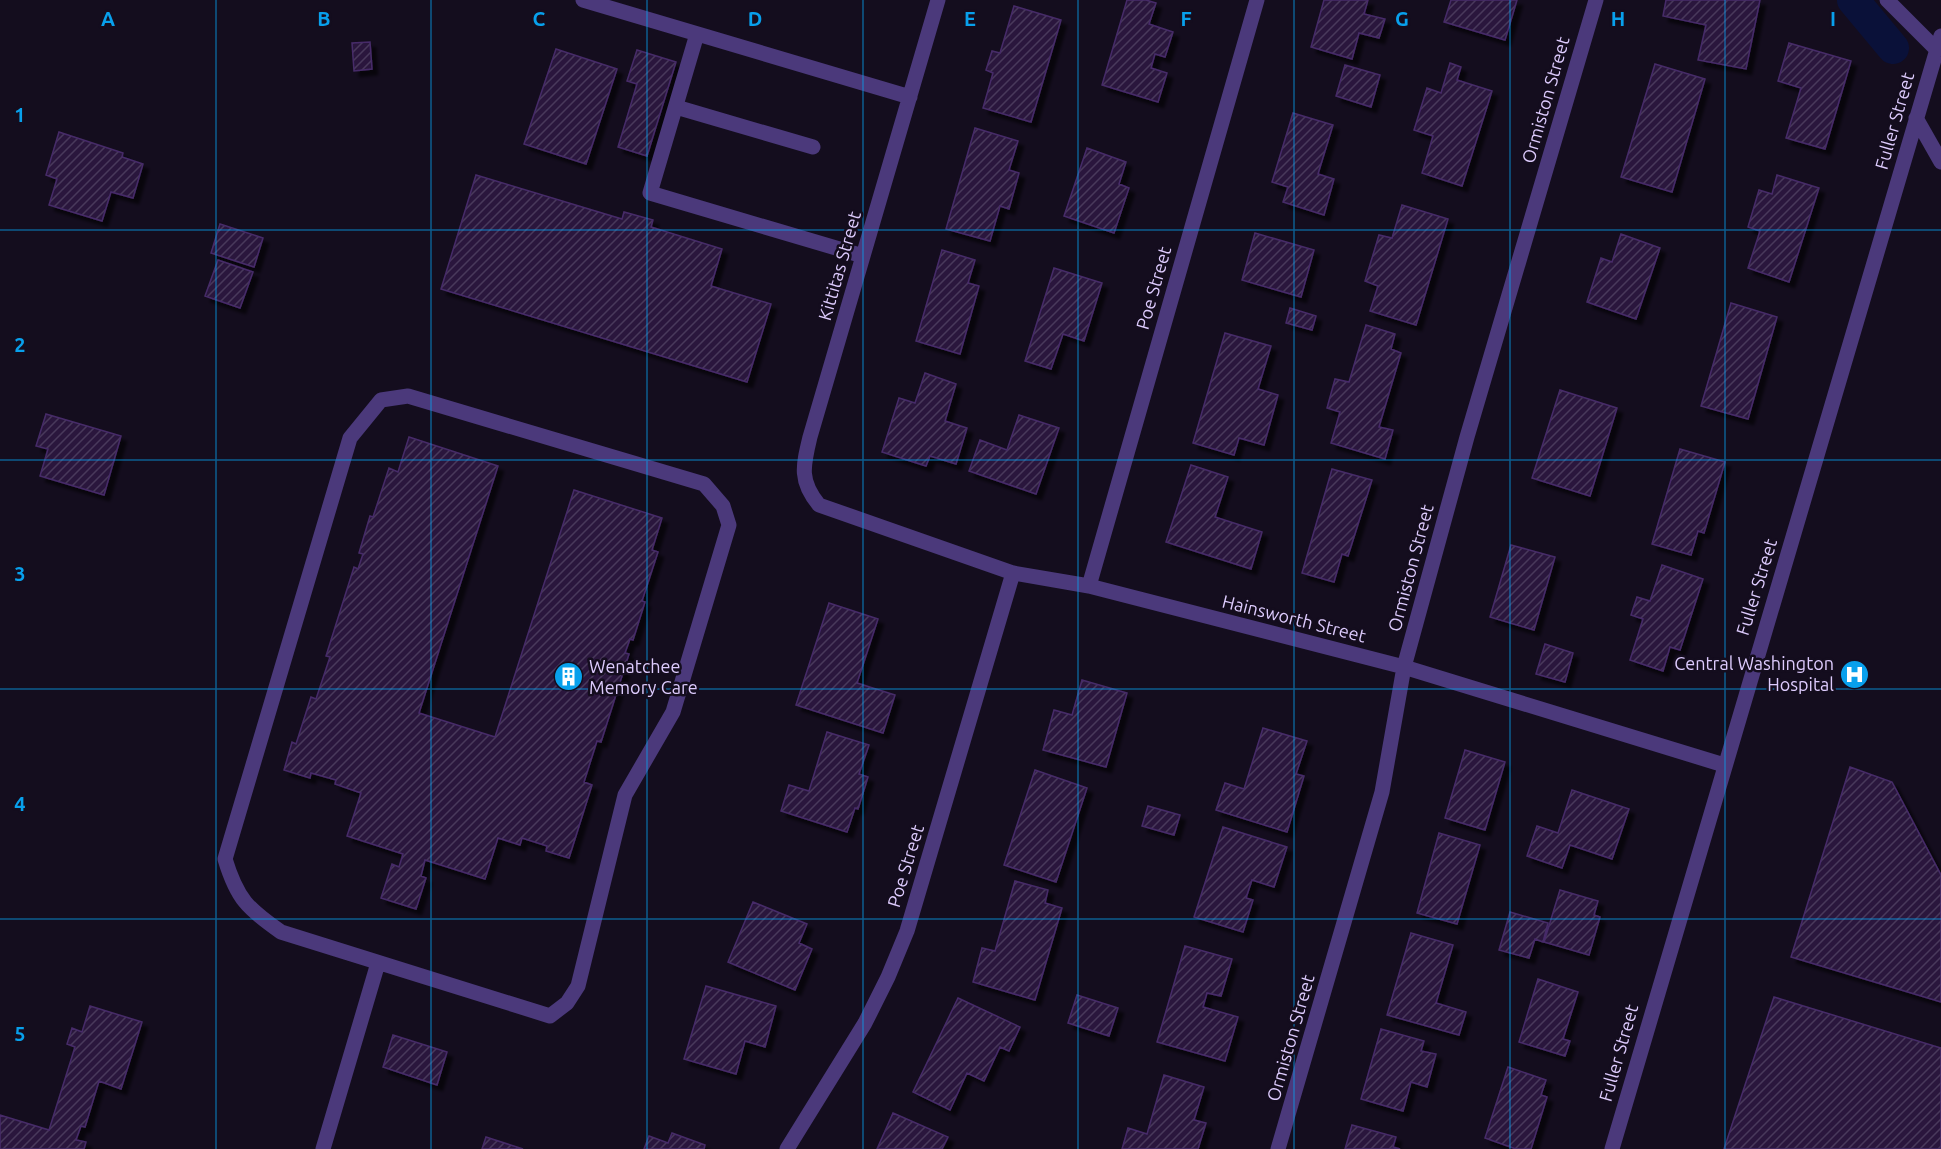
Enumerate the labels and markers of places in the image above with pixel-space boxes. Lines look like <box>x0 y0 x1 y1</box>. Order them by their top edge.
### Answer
place label: Central Washington Hospital <box>1674 653 1834 694</box>
place label: Wenatchee Memory Care <box>589 656 698 697</box>
hospital icon: Central Washington Hospital <box>1839 658 1871 690</box>
building icon: Wenatchee Memory Care <box>552 661 584 693</box>

